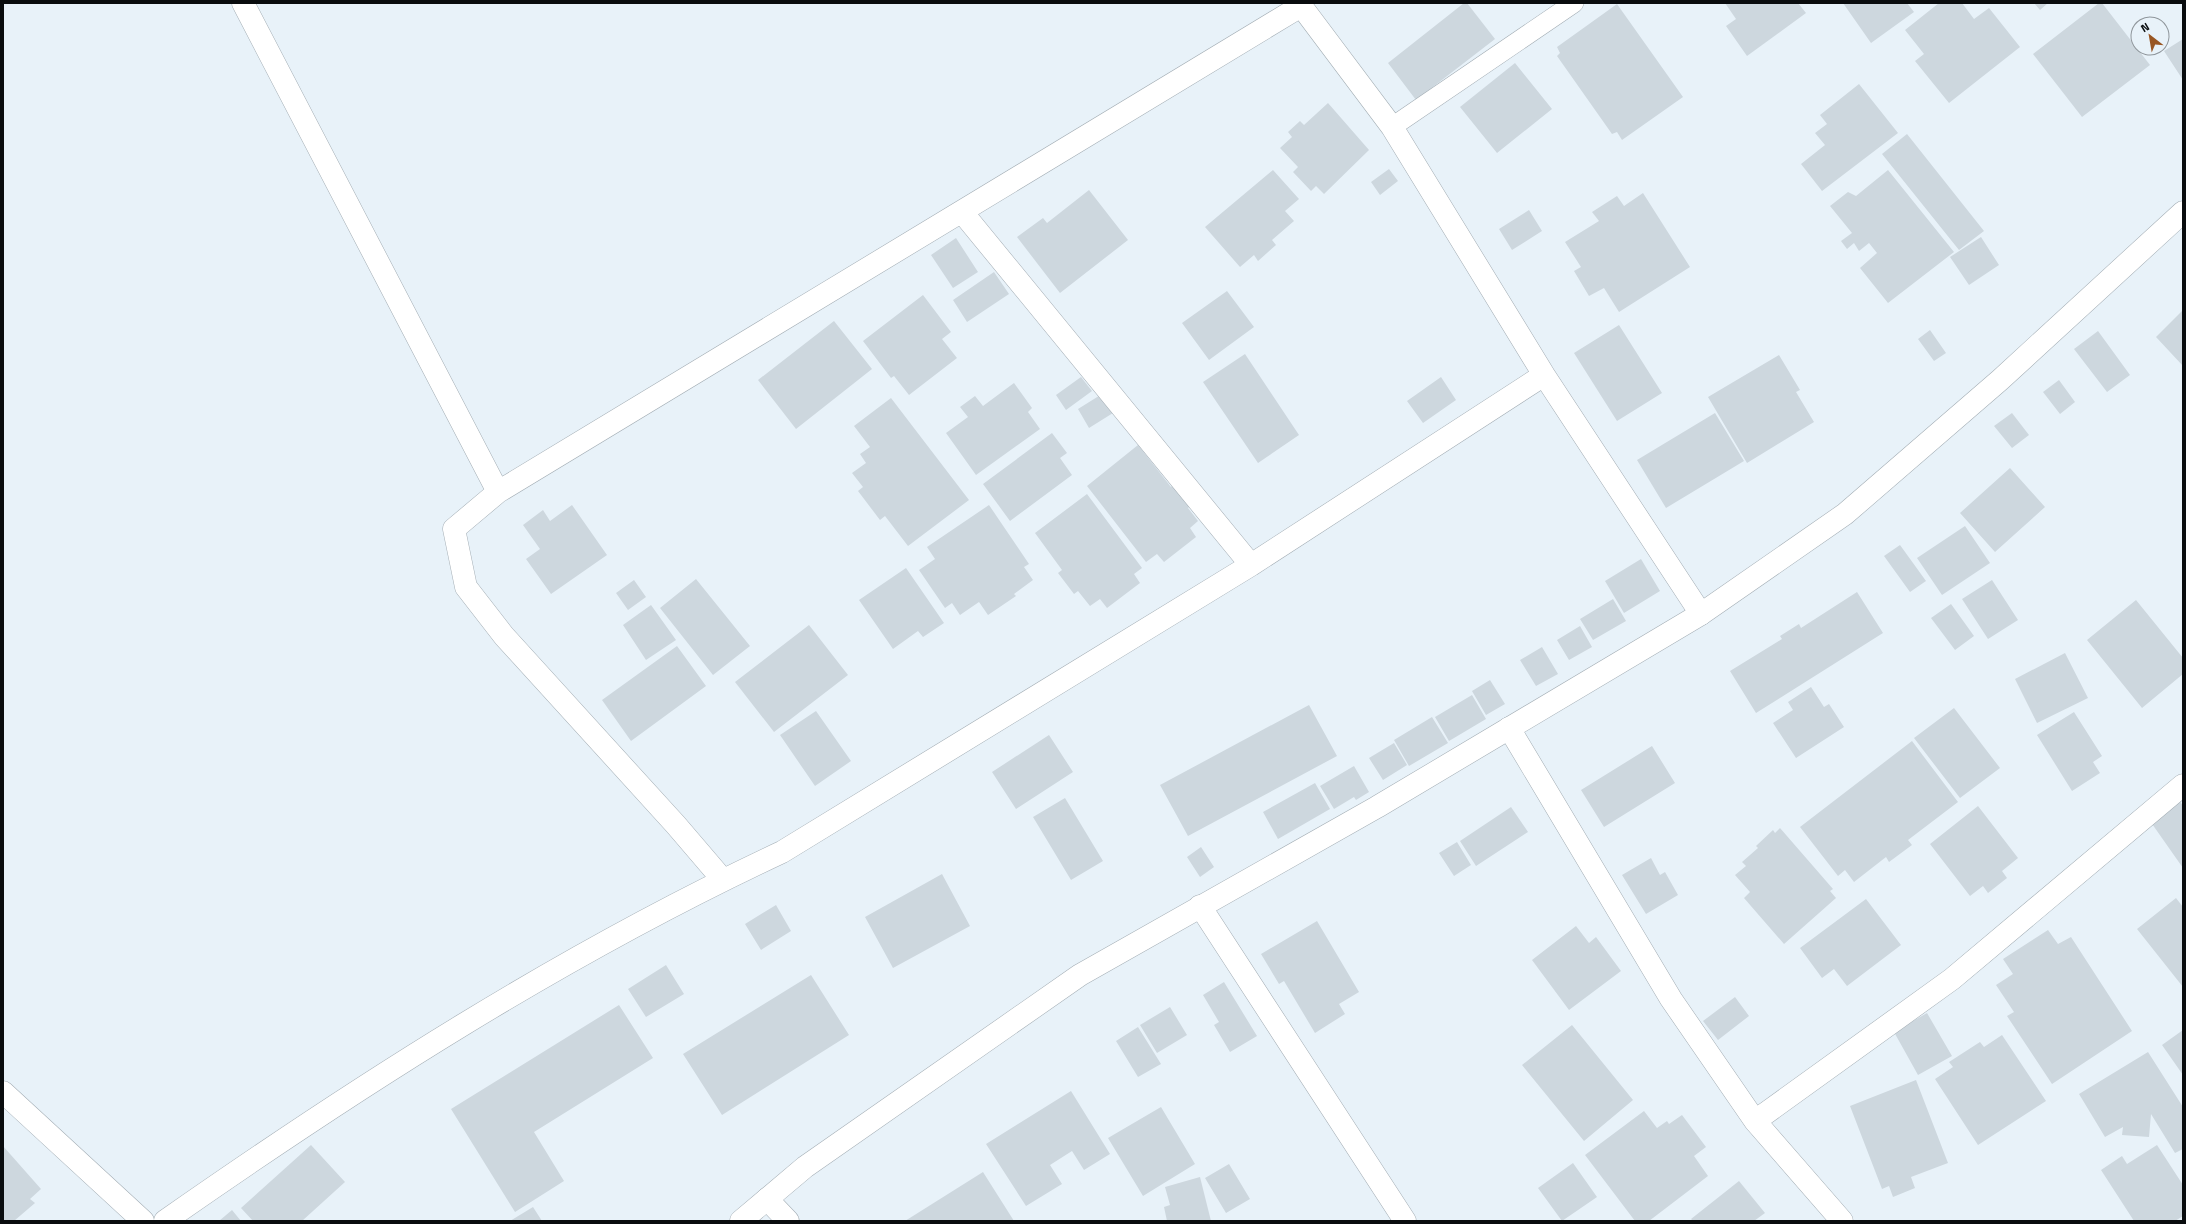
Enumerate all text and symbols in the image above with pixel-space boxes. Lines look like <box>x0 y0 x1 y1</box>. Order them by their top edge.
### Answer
north arrow <box>2130 16 2170 56</box>
text: N <box>2137 19 2152 36</box>

